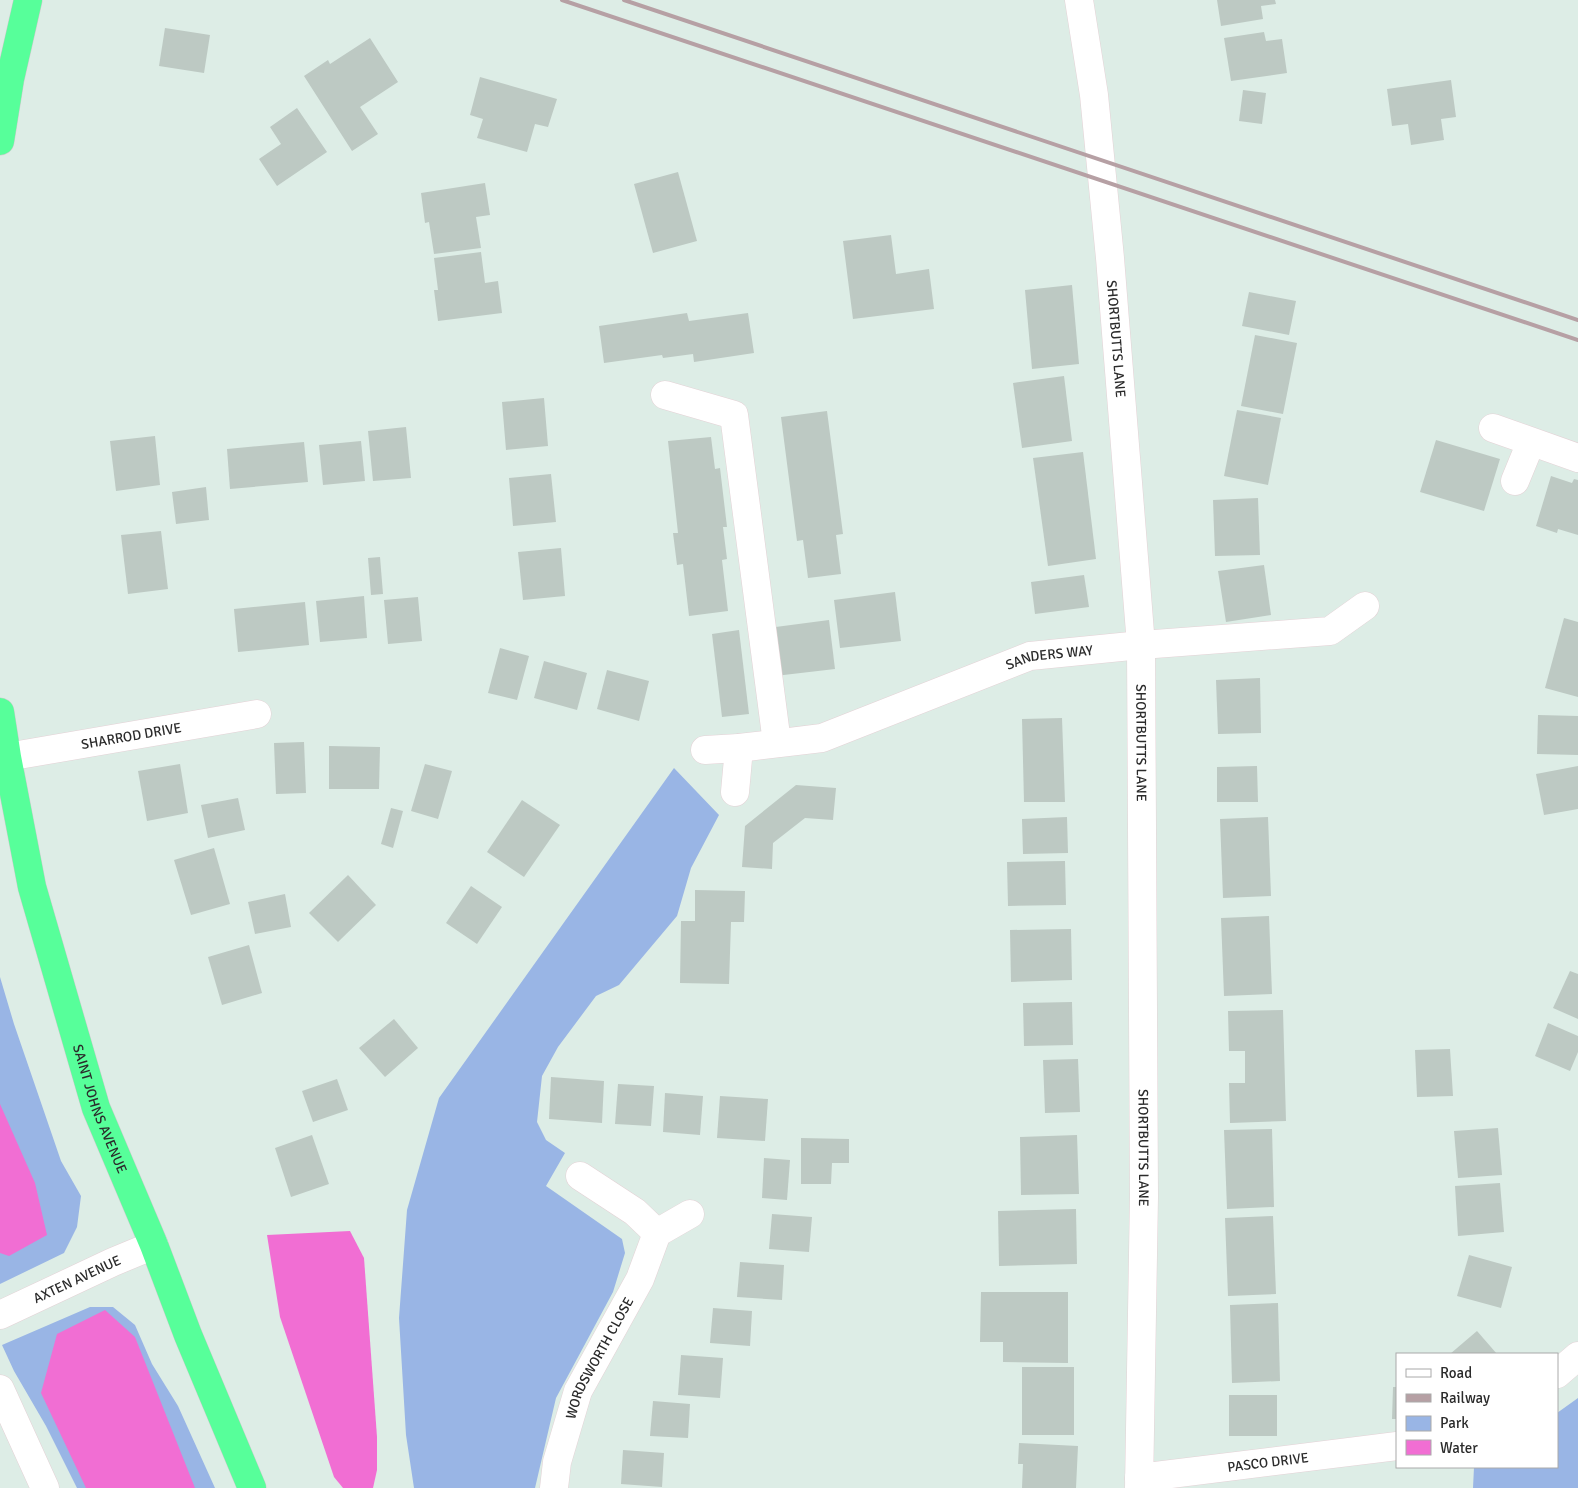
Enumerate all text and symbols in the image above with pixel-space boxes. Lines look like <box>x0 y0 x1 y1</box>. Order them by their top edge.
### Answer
street label: SHORTBUTTS LANE <box>1103 279 1129 398</box>
street label: SANDERS WAY <box>1003 642 1094 674</box>
street label: SHORTBUTTS LANE <box>1132 684 1150 802</box>
street label: SHARROD DRIVE <box>80 719 183 753</box>
street label: SAINT JOHNS AVENUE <box>69 1042 131 1176</box>
street label: SHORTBUTTS LANE <box>1134 1089 1152 1207</box>
street label: AXTEN AVENUE <box>31 1252 124 1307</box>
street label: WORDSWORTH CLOSE <box>562 1294 637 1421</box>
legend <box>1396 1353 1558 1468</box>
text: Road <box>1440 1364 1472 1382</box>
text: Railway <box>1440 1389 1490 1407</box>
text: Park <box>1440 1414 1469 1432</box>
text: Water <box>1440 1439 1478 1457</box>
street label: PASCO DRIVE <box>1227 1449 1310 1476</box>

